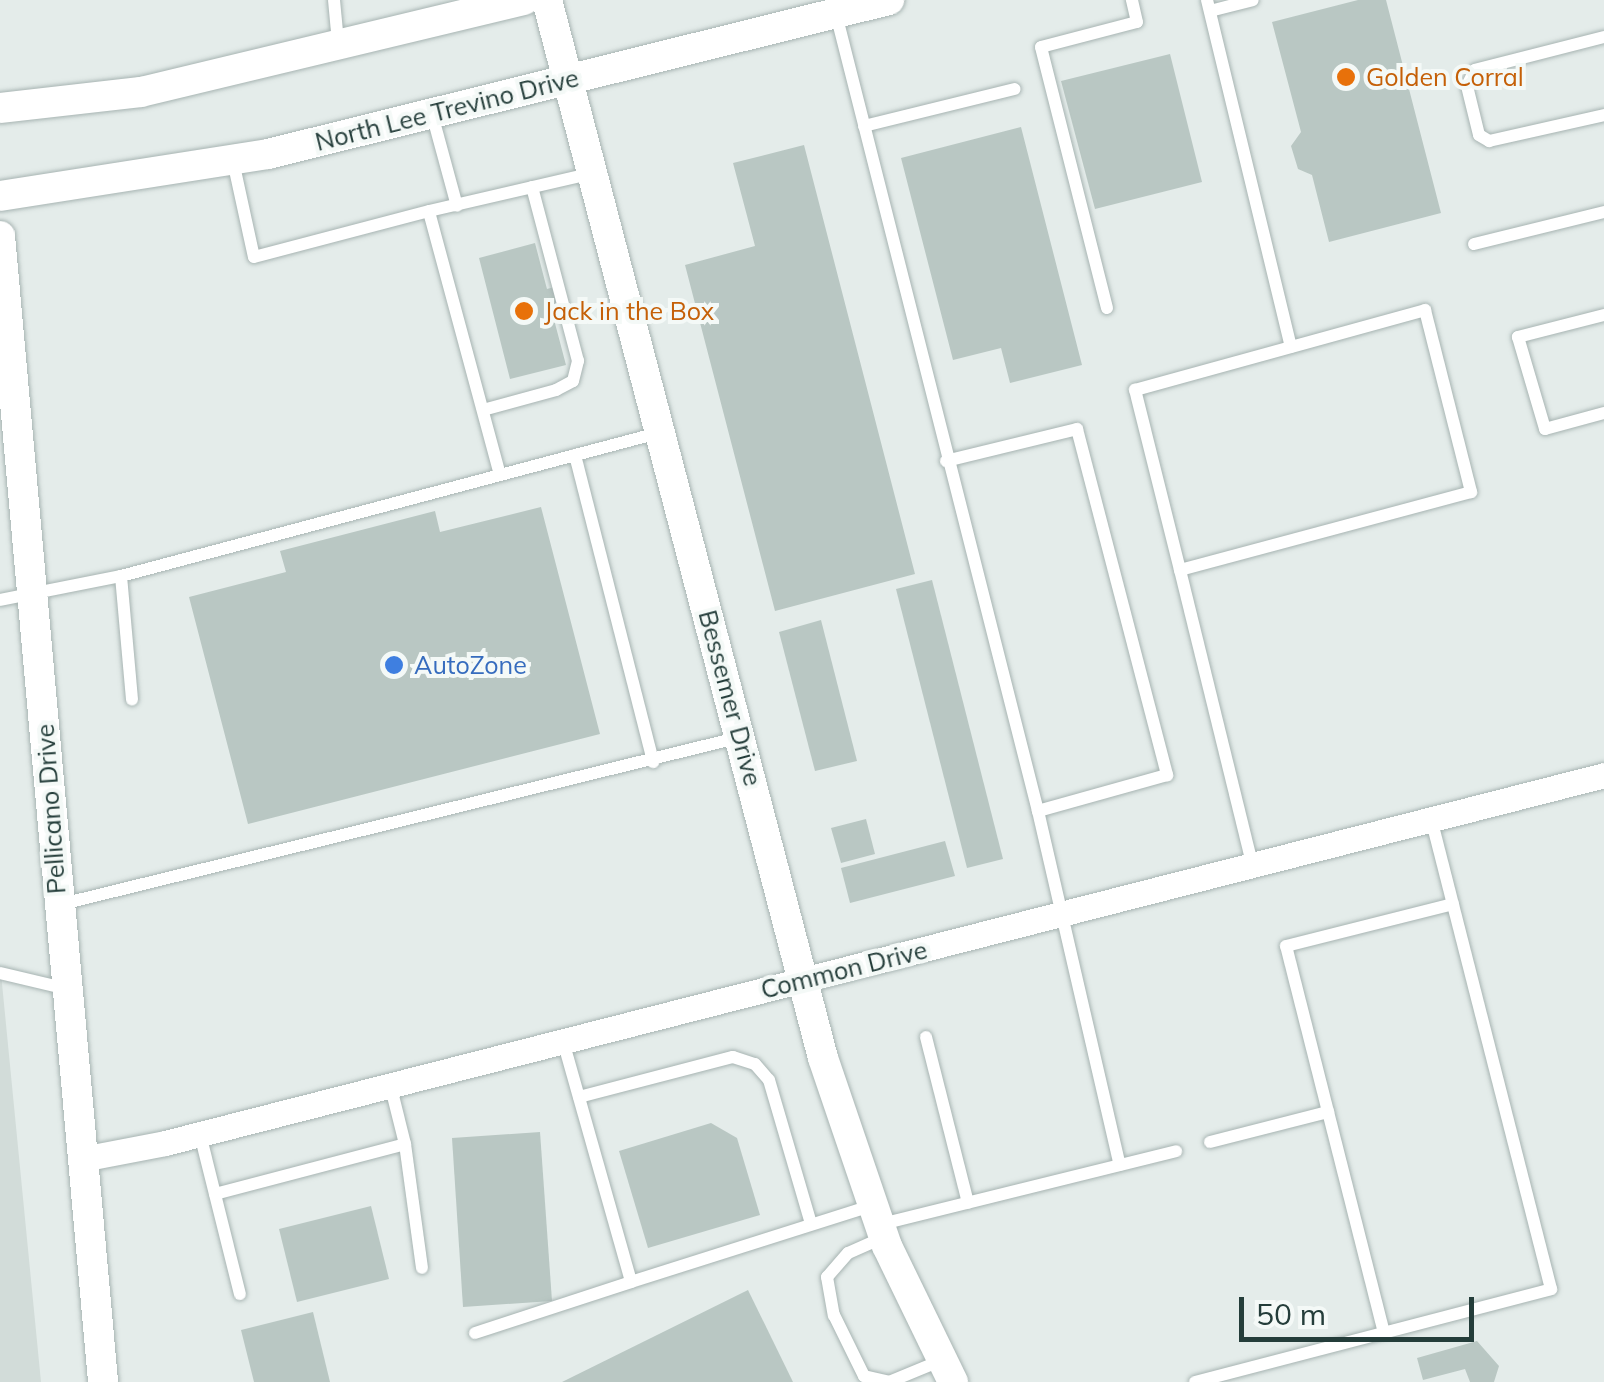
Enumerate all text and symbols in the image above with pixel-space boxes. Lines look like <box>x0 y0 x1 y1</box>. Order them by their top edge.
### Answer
place label: Golden Corral <box>1366 62 1524 92</box>
street label: North Lee Trevino Drive <box>312 63 582 157</box>
marker: Golden Corral <box>1335 66 1357 88</box>
place label: Jack in the Box <box>544 296 714 326</box>
marker: Jack in the Box <box>513 300 535 322</box>
street label: Bessemer Drive <box>692 607 768 789</box>
place label: AutoZone <box>414 650 527 680</box>
marker: AutoZone <box>383 654 405 676</box>
street label: Pellicano Drive <box>30 723 72 895</box>
street label: Common Drive <box>758 935 930 1005</box>
scale bar <box>1244 1277 1479 1339</box>
text: 50 m <box>1256 1295 1326 1333</box>

